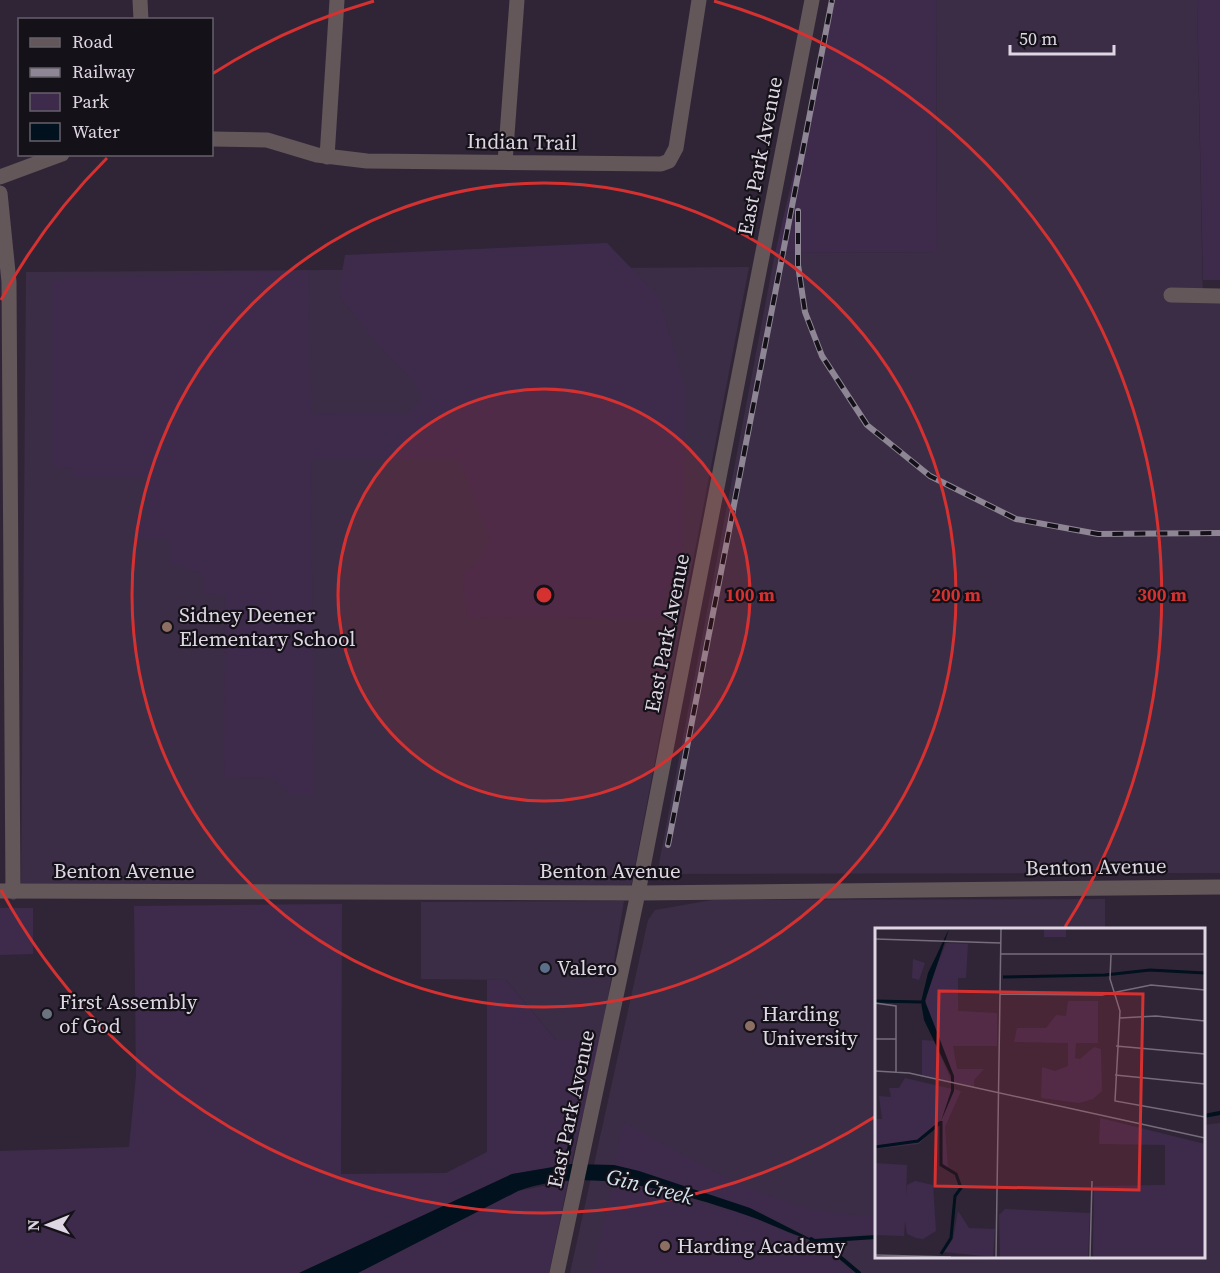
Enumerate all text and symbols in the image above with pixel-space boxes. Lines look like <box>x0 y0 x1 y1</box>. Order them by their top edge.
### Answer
legend <box>18 18 213 156</box>
scale bar <box>1010 18 1114 56</box>
text: 50 m <box>1019 26 1057 51</box>
text: Road <box>72 29 113 54</box>
text: Railway <box>72 59 136 84</box>
street label: East Park Avenue <box>730 74 789 238</box>
text: Park <box>72 89 109 114</box>
text: Water <box>72 119 120 144</box>
street label: Indian Trail <box>467 126 577 157</box>
street label: East Park Avenue <box>637 551 696 715</box>
text: 100 m <box>725 582 775 607</box>
text: 200 m <box>931 582 981 607</box>
text: 300 m <box>1137 582 1187 607</box>
centre of rings <box>534 585 554 605</box>
place label: Sidney Deener Elementary School <box>179 600 356 653</box>
marker: Sidney Deener Elementary School <box>160 620 174 634</box>
street label: Benton Avenue <box>1025 851 1167 882</box>
street label: Benton Avenue <box>53 856 195 885</box>
street label: Benton Avenue <box>539 856 681 885</box>
inset map <box>875 928 1205 1258</box>
place label: Valero <box>557 953 617 982</box>
marker: Valero <box>538 961 552 975</box>
place label: First Assembly of God <box>59 987 197 1040</box>
place label: Harding University <box>762 999 858 1052</box>
marker: First Assembly of God <box>40 1007 54 1021</box>
marker: Harding University <box>743 1019 757 1033</box>
street label: East Park Avenue <box>540 1027 601 1191</box>
water label: Gin Creek <box>604 1161 697 1211</box>
north arrow <box>18 1195 78 1255</box>
text: N <box>22 1219 44 1231</box>
place label: Harding Academy <box>677 1231 845 1260</box>
marker: Harding Academy <box>658 1239 672 1253</box>

